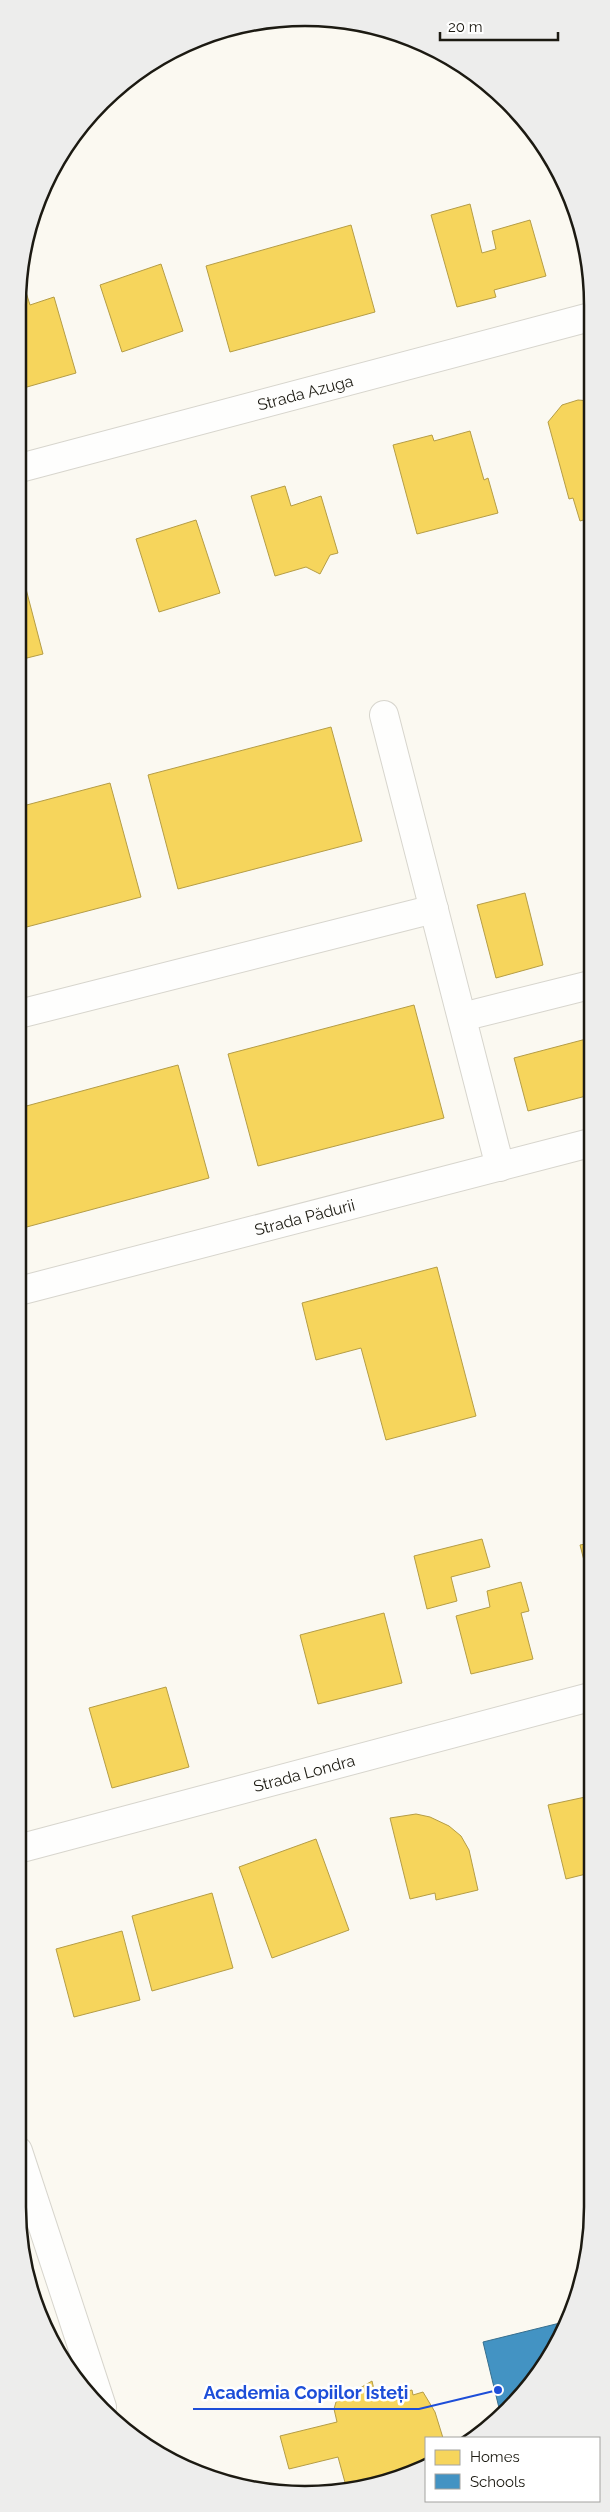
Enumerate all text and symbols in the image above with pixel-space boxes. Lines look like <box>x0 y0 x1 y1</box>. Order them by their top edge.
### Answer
scale bar <box>440 10 558 42</box>
text: 20 m <box>448 18 483 36</box>
street label: Strada Azuga <box>255 371 355 414</box>
street label: Strada Pădurii <box>252 1195 357 1239</box>
street label: Strada Londra <box>251 1750 357 1796</box>
callout: Academia Copiilor Isteți <box>193 2376 419 2409</box>
text: Academia Copiilor Isteți <box>204 2382 408 2403</box>
legend <box>425 2437 600 2502</box>
text: Homes <box>470 2448 520 2466</box>
text: Schools <box>470 2473 525 2491</box>

